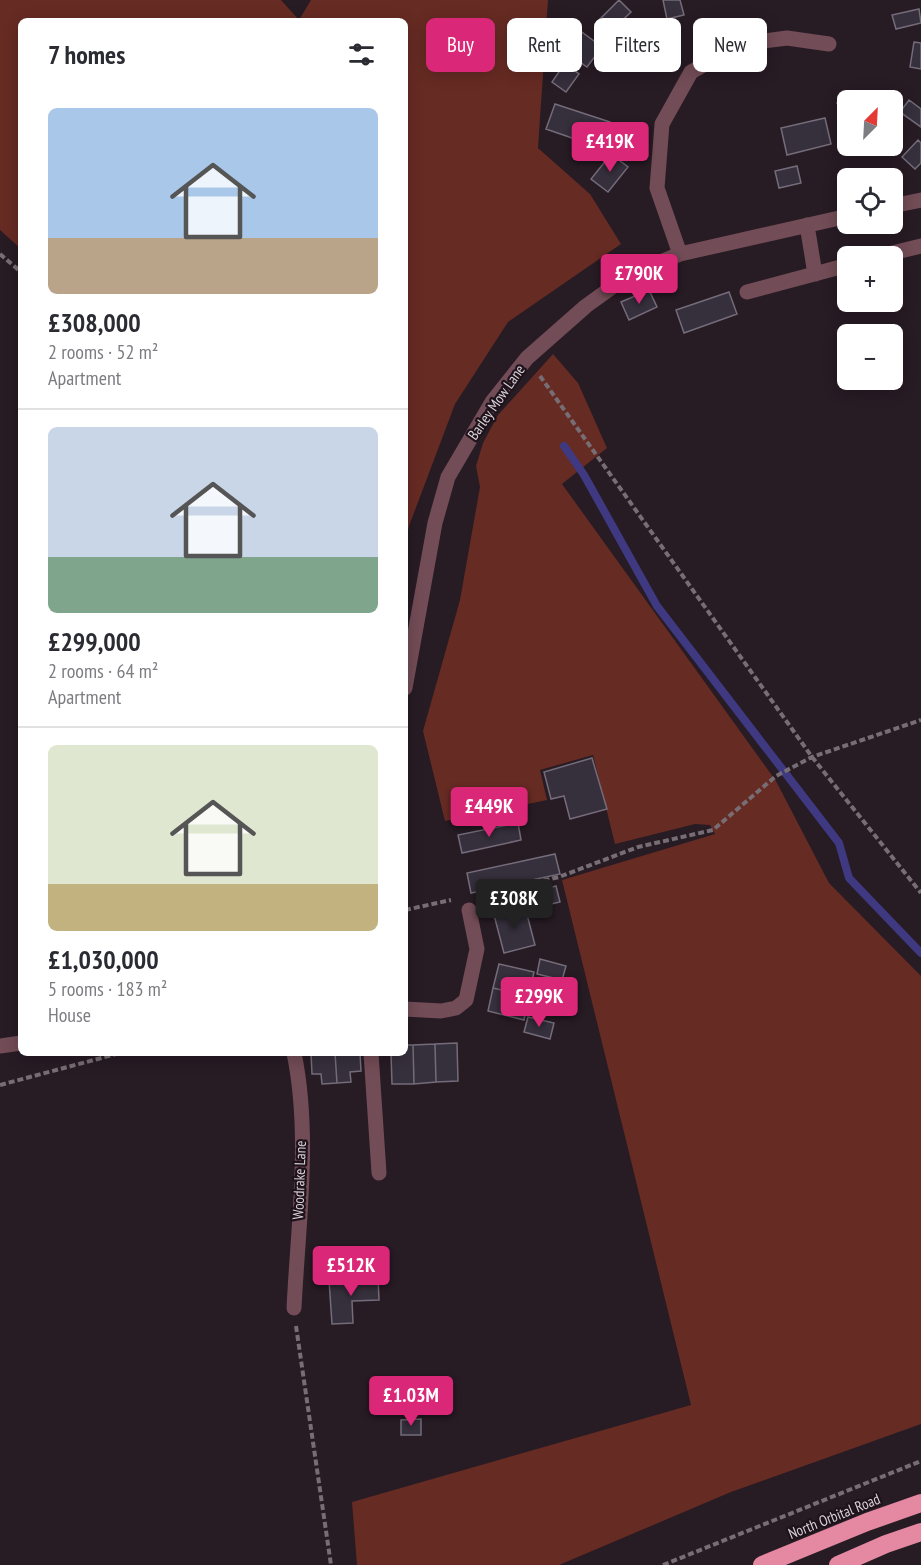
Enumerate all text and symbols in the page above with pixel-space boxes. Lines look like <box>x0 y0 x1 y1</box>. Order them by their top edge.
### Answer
chip: Buy <box>426 18 495 72</box>
chip: Rent <box>507 18 582 72</box>
chip: Filters <box>594 18 681 72</box>
chip: New <box>693 18 767 72</box>
text: 7 homes <box>48 38 125 71</box>
icon: filters <box>345 38 378 71</box>
north arrow <box>837 90 903 156</box>
map controls <box>837 90 903 390</box>
pin: £419K <box>568 122 652 173</box>
text: £419K <box>586 128 634 154</box>
icon: home <box>159 147 267 255</box>
button: locate <box>837 168 903 234</box>
button: + <box>837 246 903 312</box>
pin: £790K <box>597 254 681 305</box>
text: £790K <box>615 260 663 286</box>
text: £308,000 <box>48 306 141 339</box>
button: − <box>837 324 903 390</box>
text: 2 rooms · 52 m² <box>48 339 158 365</box>
street label: Barley Mow Lane <box>463 361 529 443</box>
text: Apartment <box>48 365 121 391</box>
icon: home <box>159 466 267 574</box>
text: £299,000 <box>48 625 141 658</box>
text: 2 rooms · 64 m² <box>48 658 158 684</box>
text: Apartment <box>48 684 121 710</box>
icon: home <box>159 784 267 892</box>
pin: £449K <box>447 787 531 838</box>
text: £449K <box>465 793 513 819</box>
pin: £308K <box>472 879 556 930</box>
text: £308K <box>490 885 538 911</box>
text: £1,030,000 <box>48 943 159 976</box>
text: 5 rooms · 183 m² <box>48 976 167 1002</box>
pin: £299K <box>497 977 581 1028</box>
text: £299K <box>515 983 563 1009</box>
text: House <box>48 1002 91 1028</box>
street label: Woodrake Lane <box>288 1140 310 1220</box>
pin: £512K <box>309 1246 393 1297</box>
text: £512K <box>327 1252 375 1278</box>
pin: £1.03M <box>362 1376 460 1427</box>
text: £1.03M <box>383 1382 439 1408</box>
street label: North Orbital Road <box>785 1489 883 1543</box>

